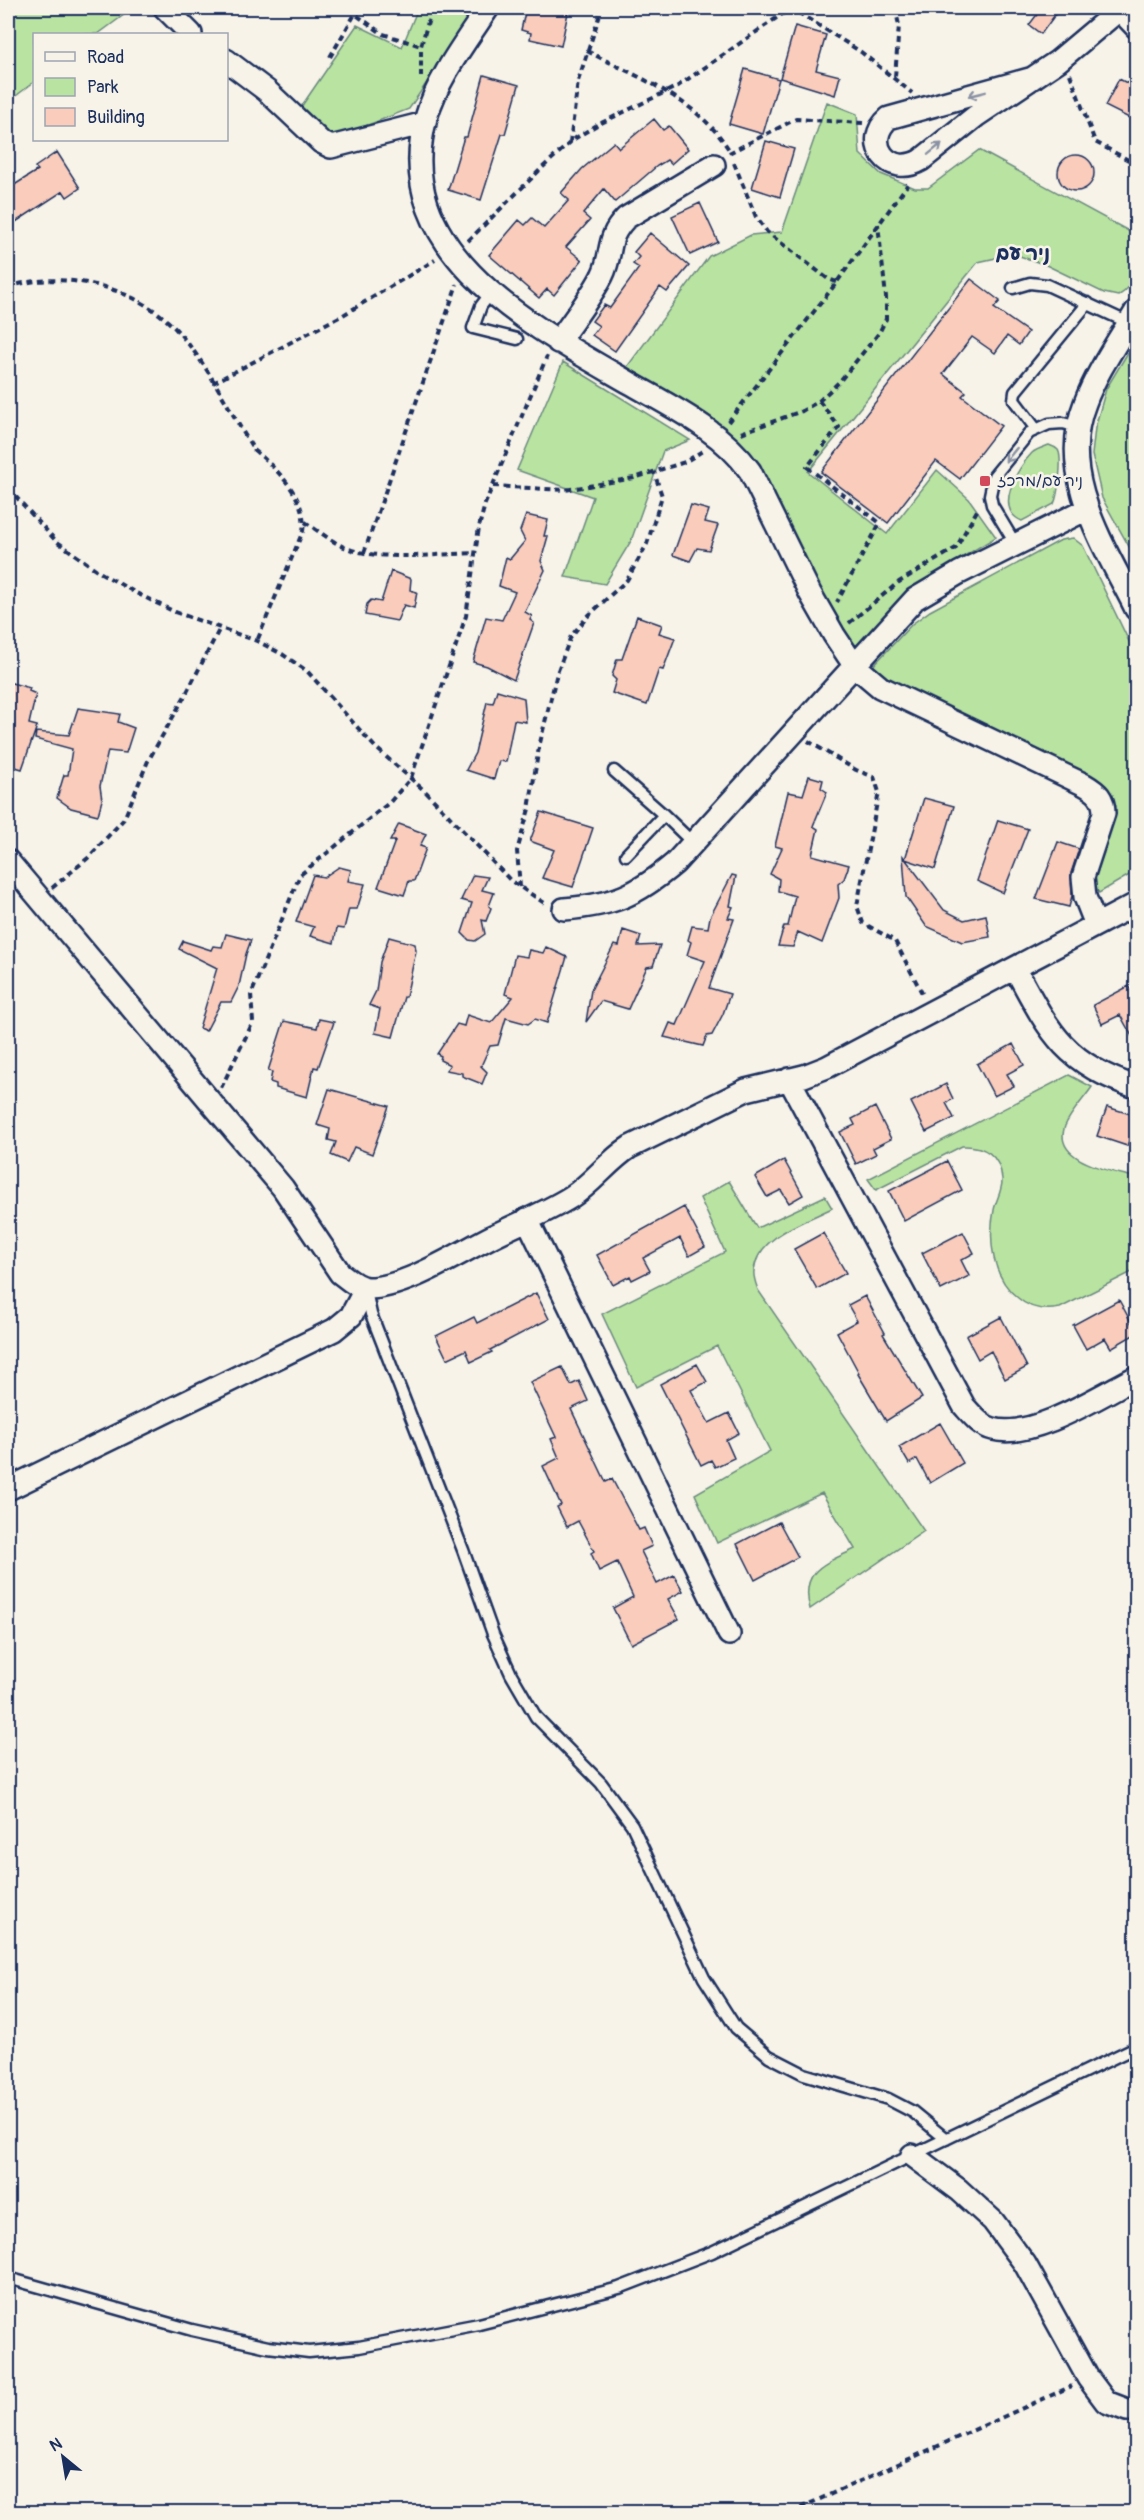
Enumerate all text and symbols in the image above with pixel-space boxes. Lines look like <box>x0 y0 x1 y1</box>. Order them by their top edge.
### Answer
legend <box>33 33 228 141</box>
text: Road <box>87 46 124 69</box>
text: Park <box>87 76 119 99</box>
one-way arrow <box>968 88 987 100</box>
text: Building <box>87 106 145 129</box>
one-way arrow <box>927 142 942 156</box>
district label: ניר עם <box>996 241 1050 266</box>
one-way arrow <box>1005 447 1018 463</box>
place label: ניר עם/מרכז <box>997 471 1083 491</box>
marker: ניר עם/מרכז <box>978 474 992 488</box>
north arrow <box>33 2427 93 2487</box>
text: N <box>46 2433 66 2456</box>

